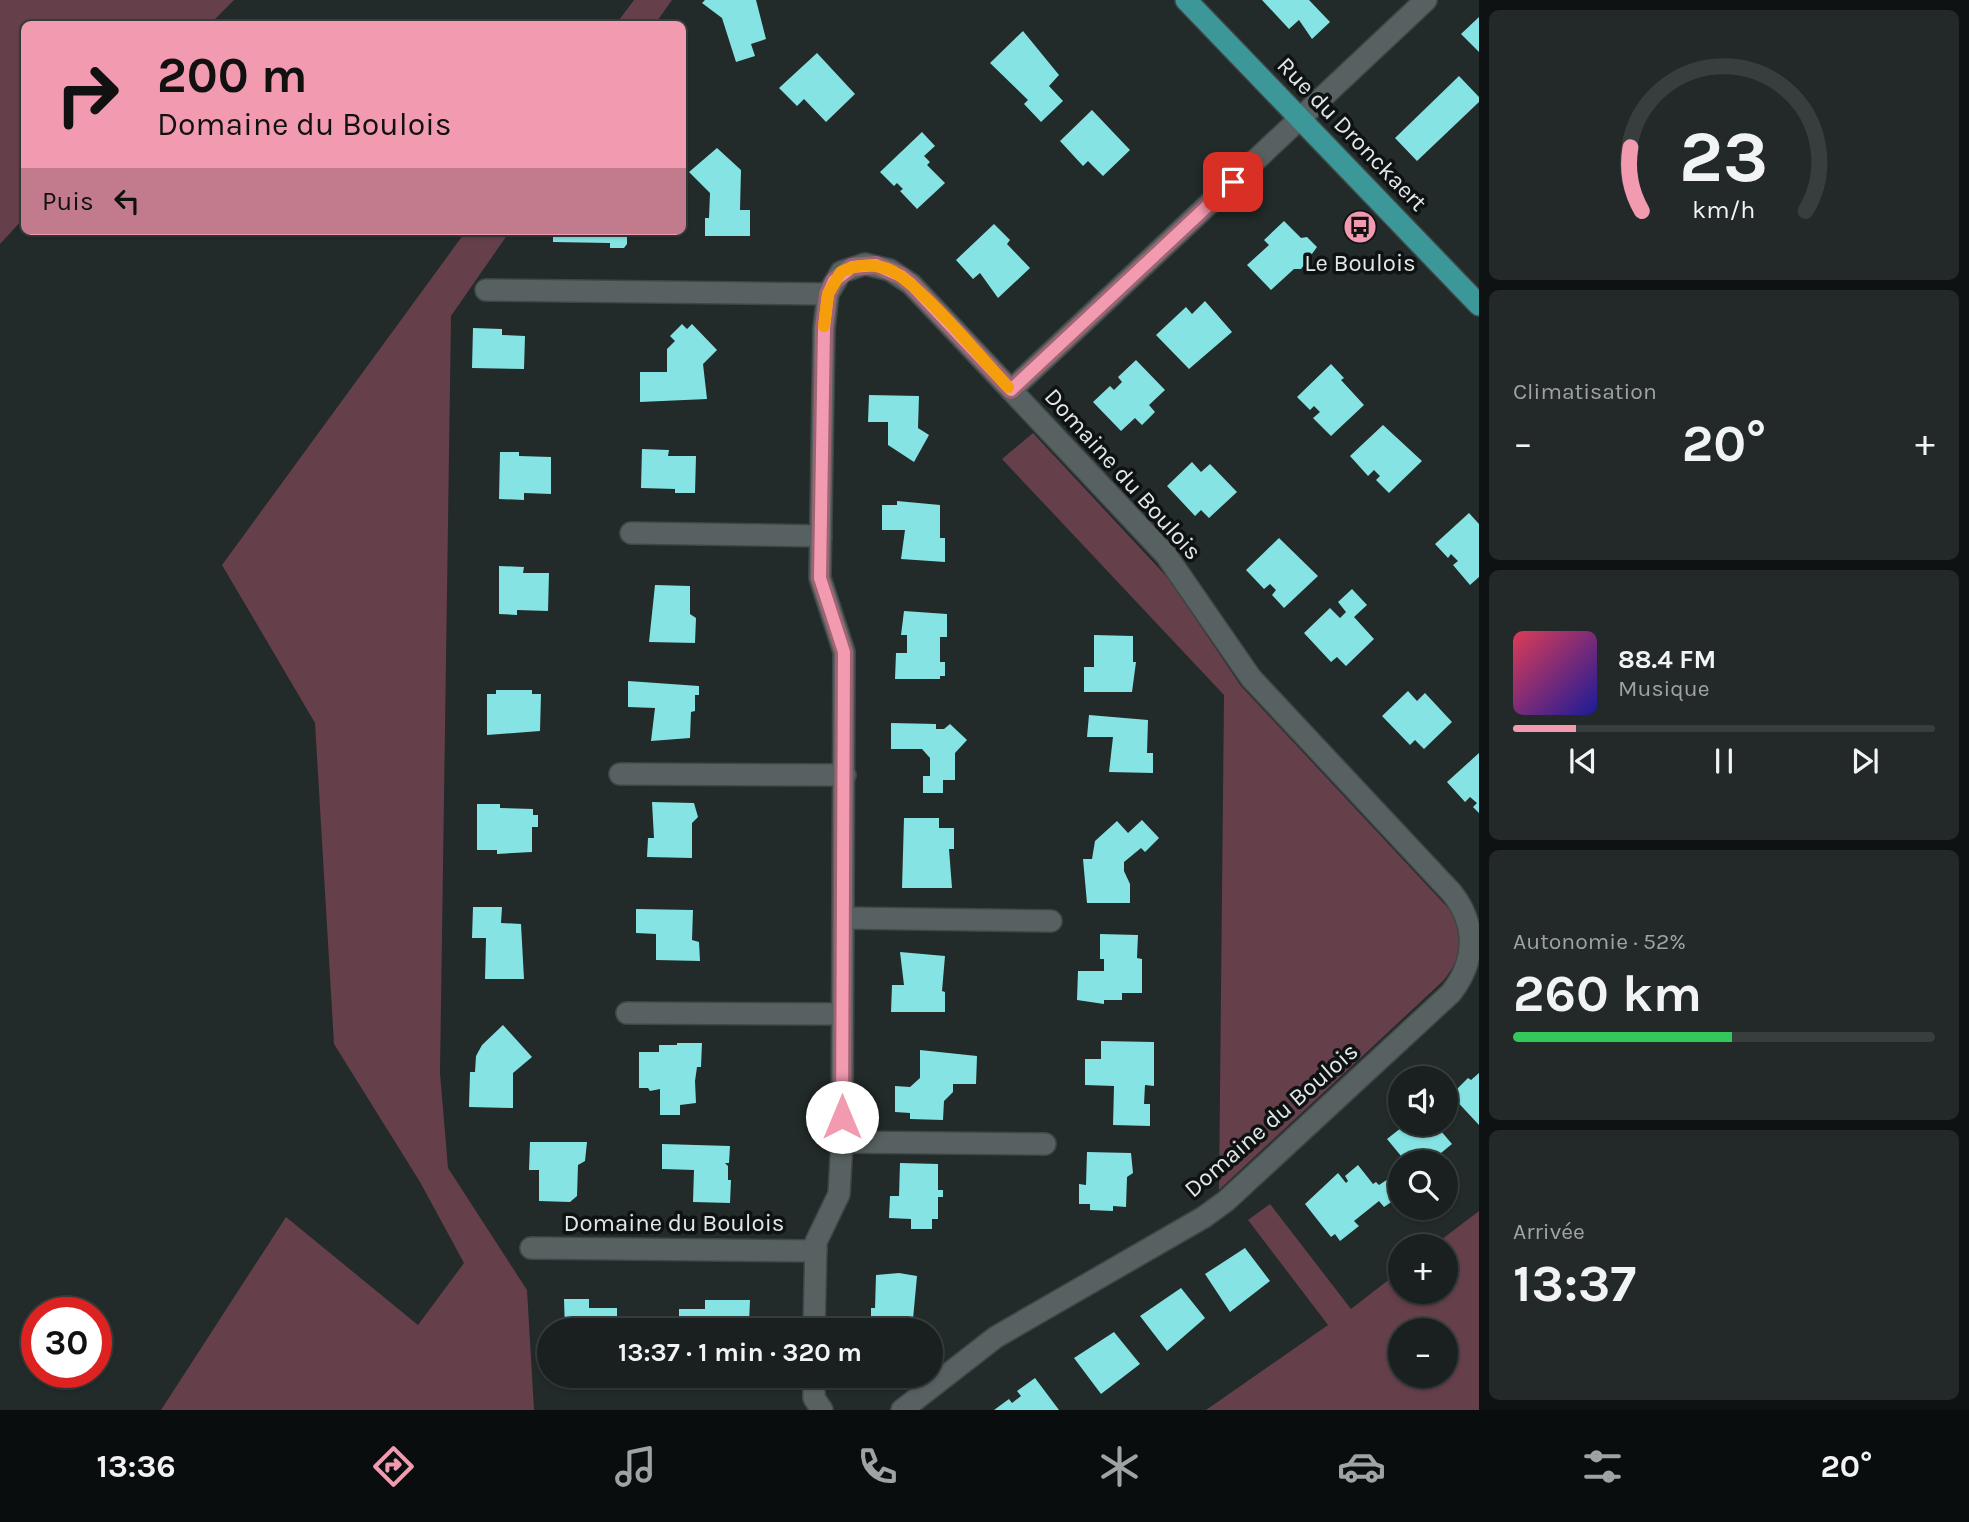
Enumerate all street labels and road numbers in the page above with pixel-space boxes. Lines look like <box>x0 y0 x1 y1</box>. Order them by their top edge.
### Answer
street label: Rue du Dronckaert <box>1271 51 1433 217</box>
street label: Domaine du Boulois <box>1039 383 1207 565</box>
street label: Domaine du Boulois <box>1178 1037 1364 1203</box>
street label: Domaine du Boulois <box>564 1209 784 1237</box>

